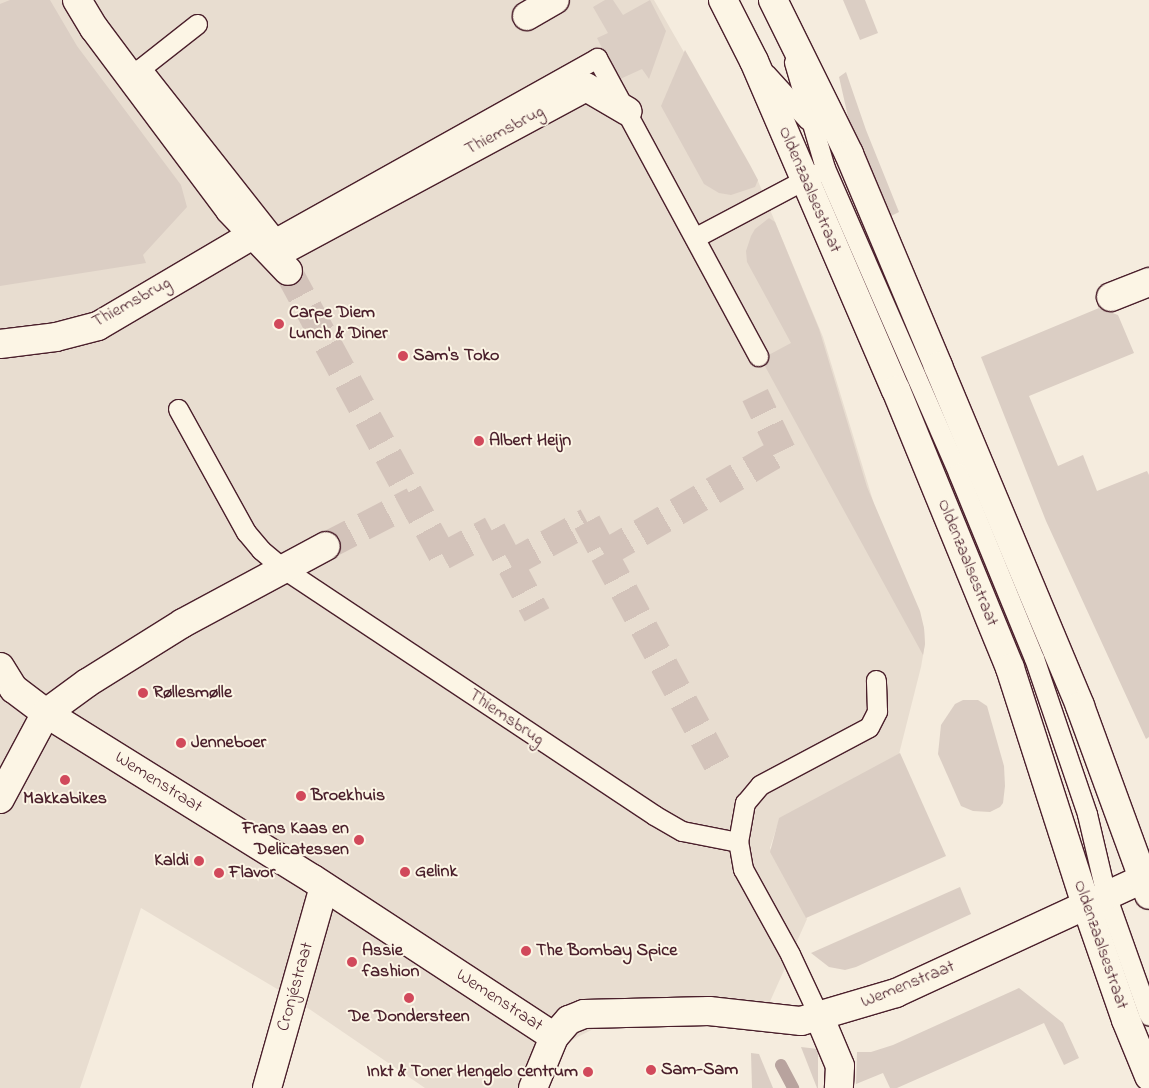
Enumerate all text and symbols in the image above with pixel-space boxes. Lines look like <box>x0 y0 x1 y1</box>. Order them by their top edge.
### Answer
street label: Thiemsbrug <box>462 101 548 161</box>
street label: Oldenzaalsestraat <box>773 123 845 257</box>
street label: Thiemsbrug <box>89 273 175 333</box>
place label: Carpe Diem Lunch & Diner <box>289 303 388 346</box>
marker: Carpe Diem Lunch & Diner <box>273 318 285 330</box>
place label: Sam's Toko <box>413 345 499 367</box>
marker: Sam's Toko <box>397 350 409 362</box>
place label: Albert Heijn <box>489 430 571 452</box>
marker: Albert Heijn <box>473 435 485 447</box>
street label: Oldenzaalsestraat <box>932 496 1002 630</box>
place label: Røllesmølle <box>153 682 232 704</box>
street label: Thiemsbrug <box>464 685 548 751</box>
marker: Røllesmølle <box>137 687 149 699</box>
place label: Jenneboer <box>191 732 266 754</box>
marker: Jenneboer <box>175 737 187 749</box>
street label: Wemenstraat <box>110 748 206 818</box>
marker: Makkabikes <box>59 774 71 786</box>
place label: Broekhuis <box>311 785 385 807</box>
place label: Makkabikes <box>23 788 107 810</box>
marker: Broekhuis <box>295 790 307 802</box>
place label: Frans Kaas en Delicatessen <box>242 819 349 862</box>
marker: Frans Kaas en Delicatessen <box>353 834 365 846</box>
place label: Kaldi <box>154 850 189 872</box>
marker: Kaldi <box>193 855 205 867</box>
place label: Gelink <box>415 861 457 883</box>
place label: Flavor <box>229 862 275 884</box>
marker: Gelink <box>399 866 411 878</box>
marker: Flavor <box>213 867 225 879</box>
street label: Oldenzaalsestraat <box>1068 877 1132 1013</box>
street label: Cronjéstraat <box>273 940 319 1034</box>
place label: The Bombay Spice <box>536 940 677 962</box>
place label: Assie fashion <box>362 941 419 984</box>
marker: The Bombay Spice <box>520 945 532 957</box>
marker: Assie fashion <box>346 956 358 968</box>
street label: Wemenstraat <box>858 956 958 1014</box>
street label: Wemenstraat <box>452 965 546 1037</box>
marker: De Dondersteen <box>403 992 415 1004</box>
place label: De Dondersteen <box>348 1006 470 1028</box>
place label: Sam-Sam <box>661 1059 738 1081</box>
place label: Inkt & Toner Hengelo centrum <box>367 1061 578 1083</box>
marker: Sam-Sam <box>645 1064 657 1076</box>
marker: Inkt & Toner Hengelo centrum <box>582 1066 594 1078</box>

